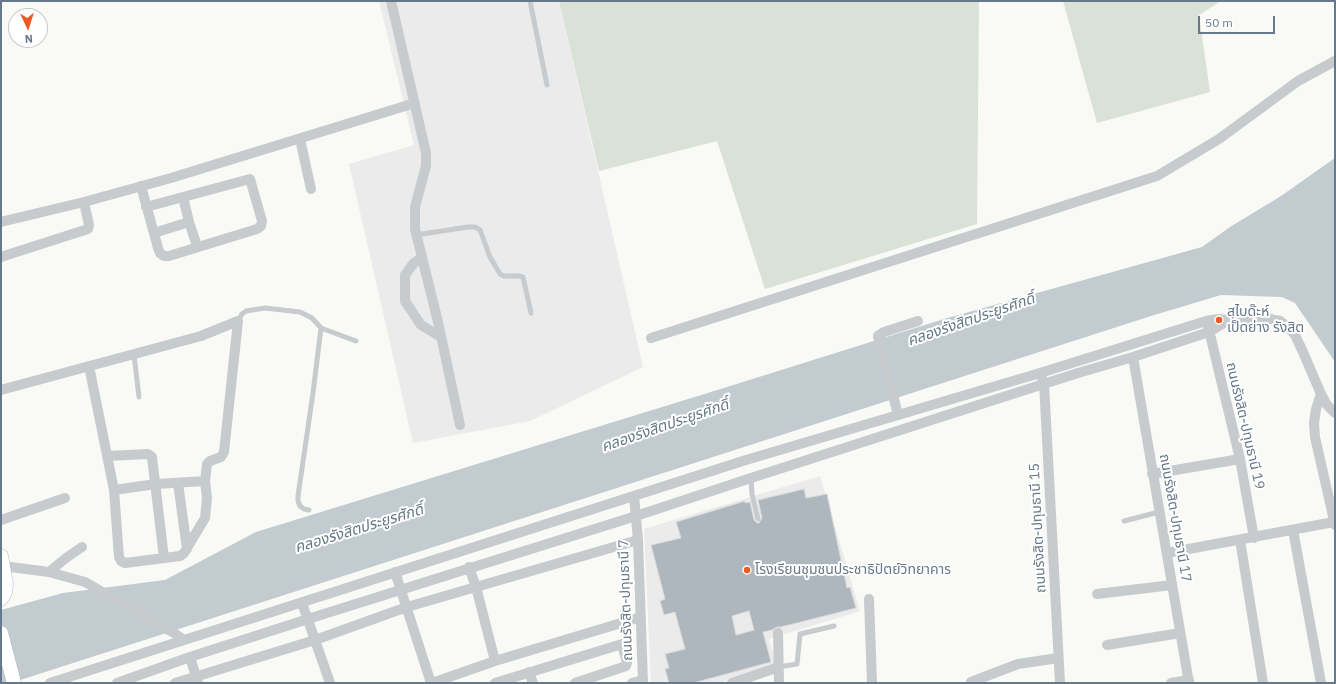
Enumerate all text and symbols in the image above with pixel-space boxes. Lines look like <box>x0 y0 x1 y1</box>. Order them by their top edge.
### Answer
north arrow <box>8 8 48 48</box>
scale bar <box>1200 8 1277 34</box>
text: 50 m <box>1205 15 1233 30</box>
text: N <box>24 32 33 46</box>
water label: คลองรังสิตประยูรศักดิ์ <box>905 290 1037 350</box>
place label: สุไบด๊ะห์ เป็ดย่าง รังสิต <box>1227 304 1304 336</box>
marker: สุไบด๊ะห์ เป็ดย่าง รังสิต <box>1214 315 1224 325</box>
street label: ถนนรังสิต-ปทุมธานี 19 <box>1222 361 1268 491</box>
water label: คลองรังสิตประยูรศักดิ์ <box>599 396 731 456</box>
street label: ถนนรังสิต-ปทุมธานี 17 <box>1155 453 1195 583</box>
street label: ถนนรังสิต-ปทุมธานี 15 <box>1026 463 1050 593</box>
water label: คลองรังสิตประยูรศักดิ์ <box>293 501 425 557</box>
street label: ถนนรังสิต-ปทุมธานี 7 <box>615 539 637 661</box>
place label: โรงเรียนชุมชนประชาธิปัตย์วิทยาคาร <box>755 562 951 578</box>
marker: โรงเรียนชุมชนประชาธิปัตย์วิทยาคาร <box>742 565 752 575</box>

